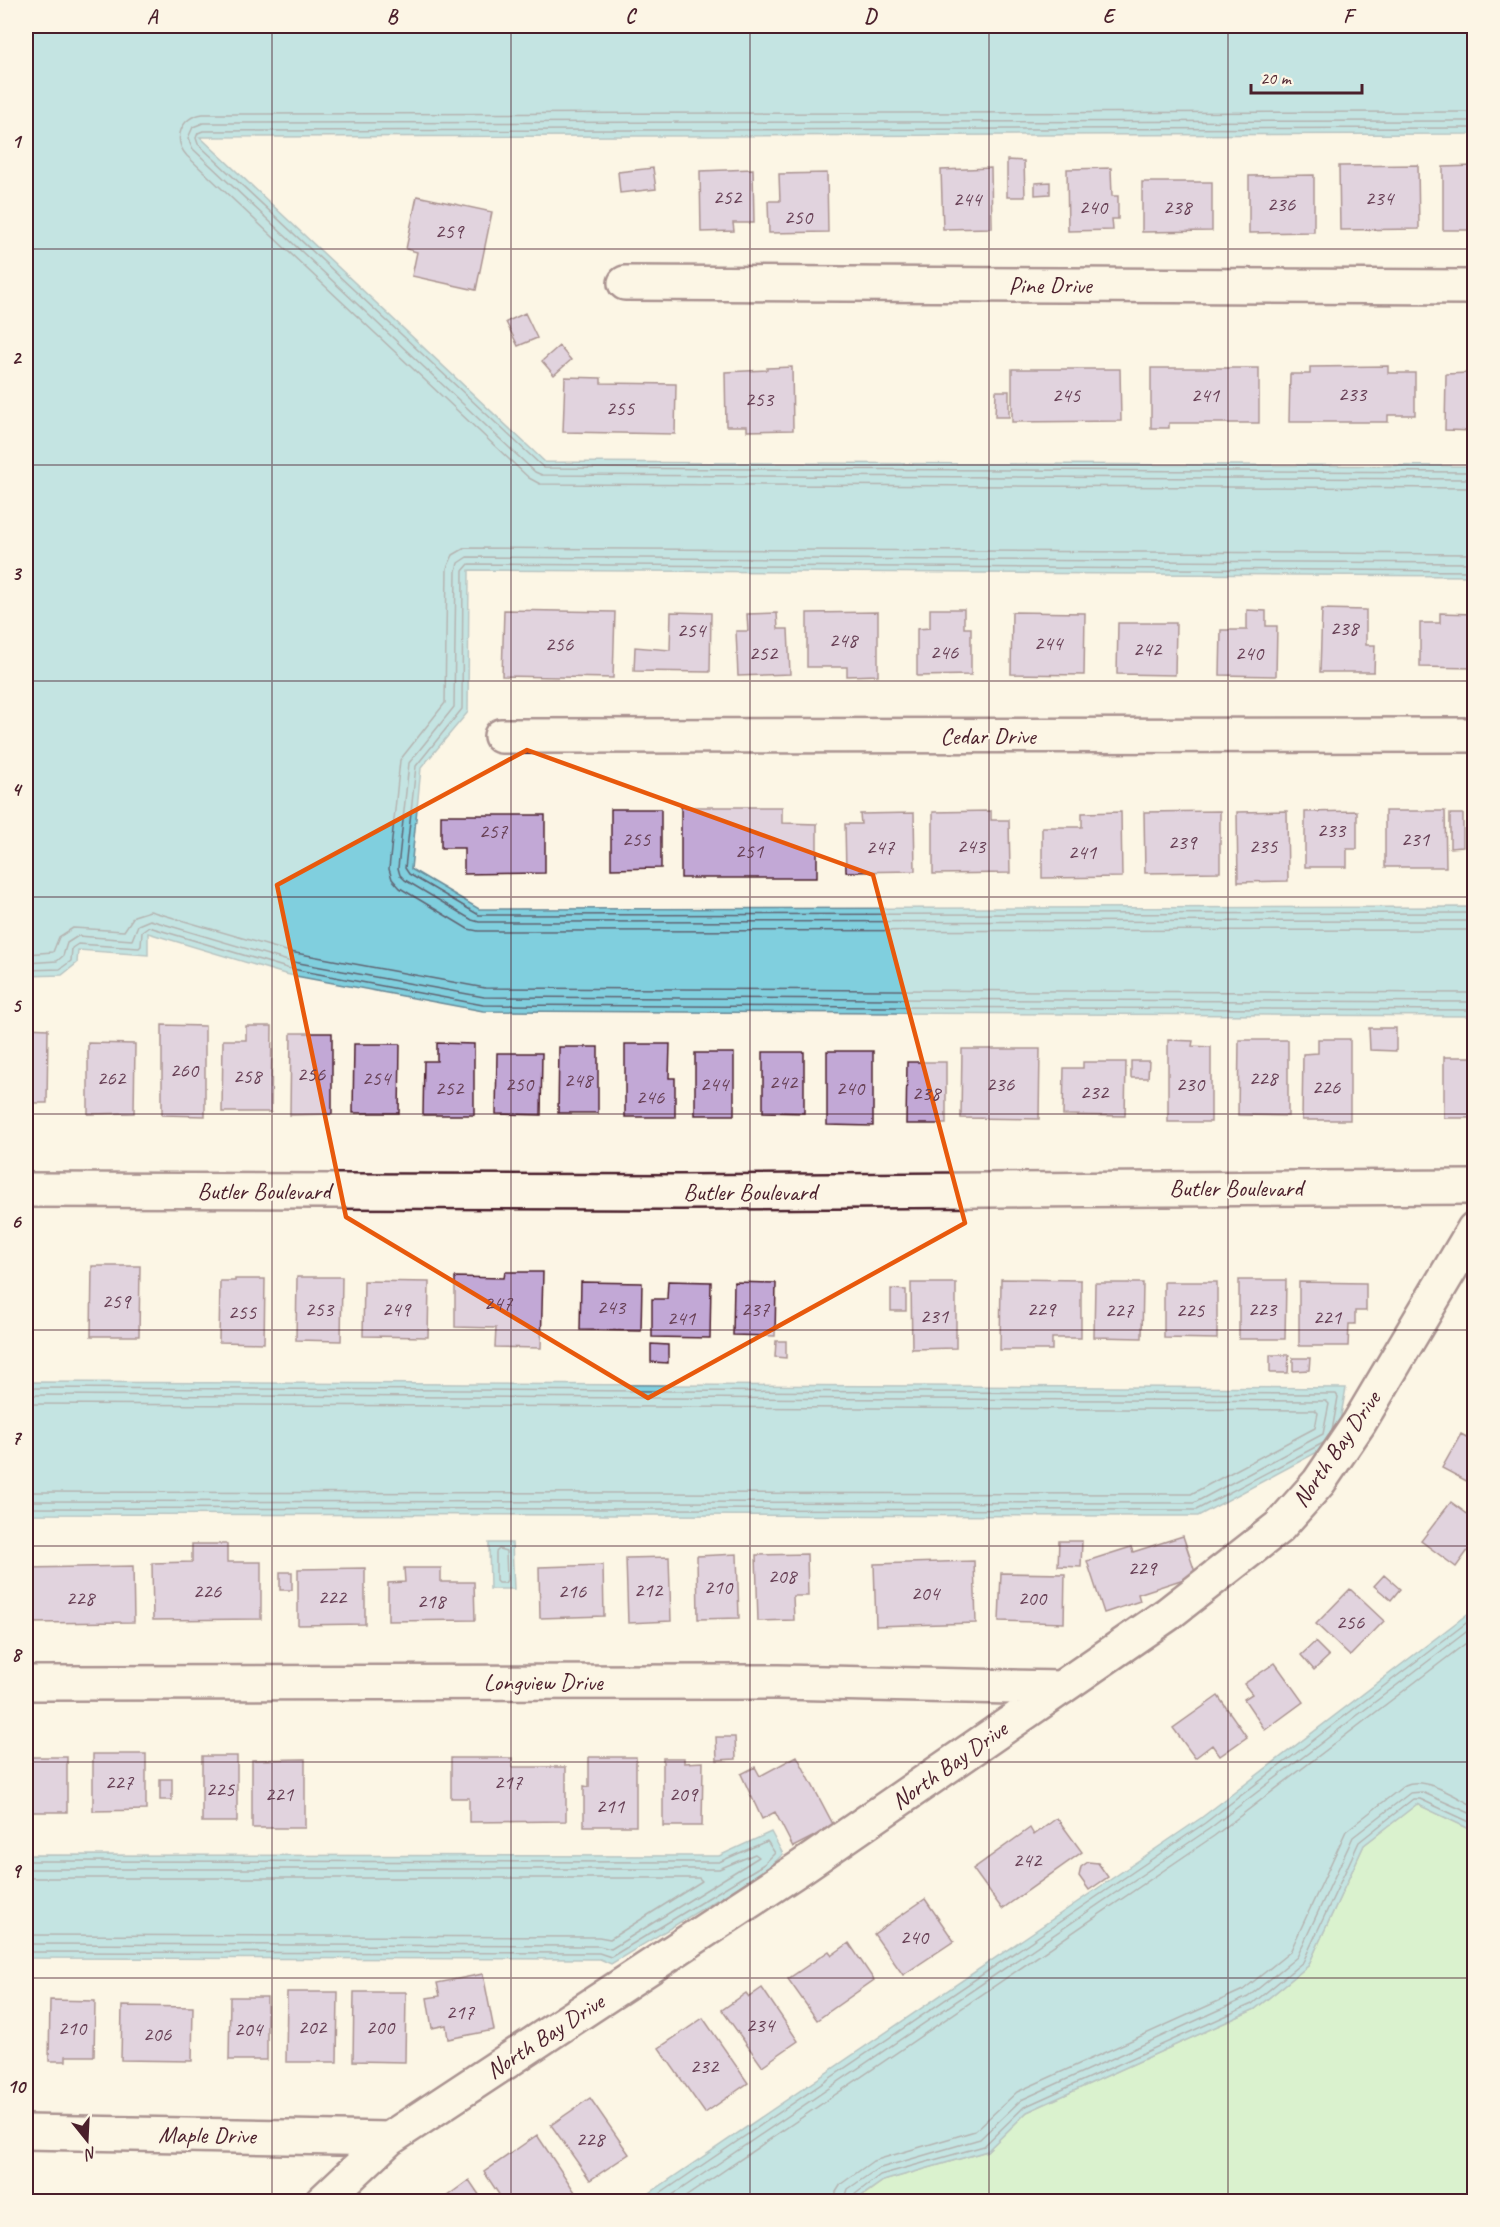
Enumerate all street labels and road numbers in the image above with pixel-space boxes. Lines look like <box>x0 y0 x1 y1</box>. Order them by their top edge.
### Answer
street label: Pine Drive <box>1008 270 1094 300</box>
street label: Cedar Drive <box>940 721 1038 751</box>
street label: Butler Boulevard <box>1169 1173 1306 1203</box>
street label: Butler Boulevard <box>197 1176 334 1206</box>
street label: Butler Boulevard <box>683 1177 820 1207</box>
street label: North Bay Drive <box>1285 1383 1388 1513</box>
street label: Longview Drive <box>483 1667 605 1697</box>
street label: North Bay Drive <box>885 1713 1015 1816</box>
street label: North Bay Drive <box>480 1986 612 2085</box>
street label: Maple Drive <box>158 2119 258 2151</box>

